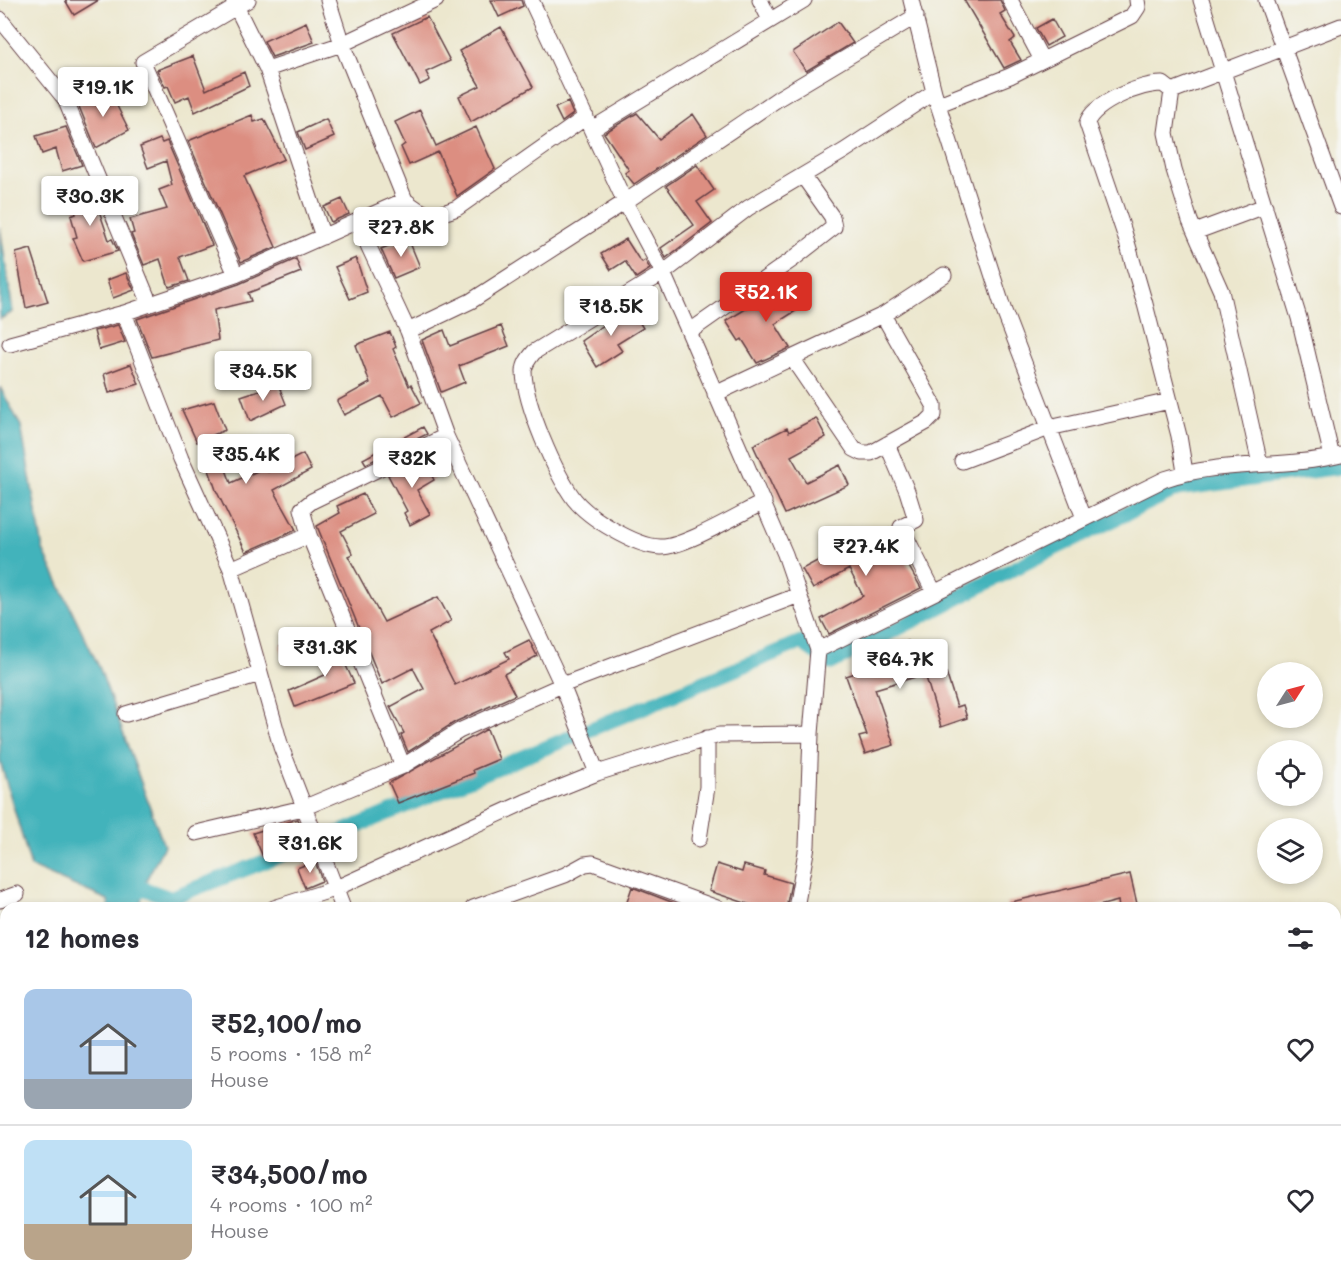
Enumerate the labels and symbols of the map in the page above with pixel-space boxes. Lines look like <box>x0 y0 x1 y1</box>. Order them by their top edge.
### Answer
pin: ₹19.1K <box>54 67 152 118</box>
pin: ₹30.3K <box>41 176 139 227</box>
pin: ₹27.8K <box>352 207 450 258</box>
pin: ₹52.1K <box>717 272 815 323</box>
pin: ₹18.5K <box>562 286 660 337</box>
pin: ₹34.5K <box>214 351 312 402</box>
pin: ₹35.4K <box>197 434 295 485</box>
pin: ₹32K <box>376 438 448 489</box>
pin: ₹27.4K <box>817 526 915 577</box>
pin: ₹31.3K <box>276 627 374 678</box>
pin: ₹64.7K <box>851 639 949 690</box>
north arrow <box>1257 662 1323 728</box>
pin: ₹31.6K <box>261 823 359 874</box>

